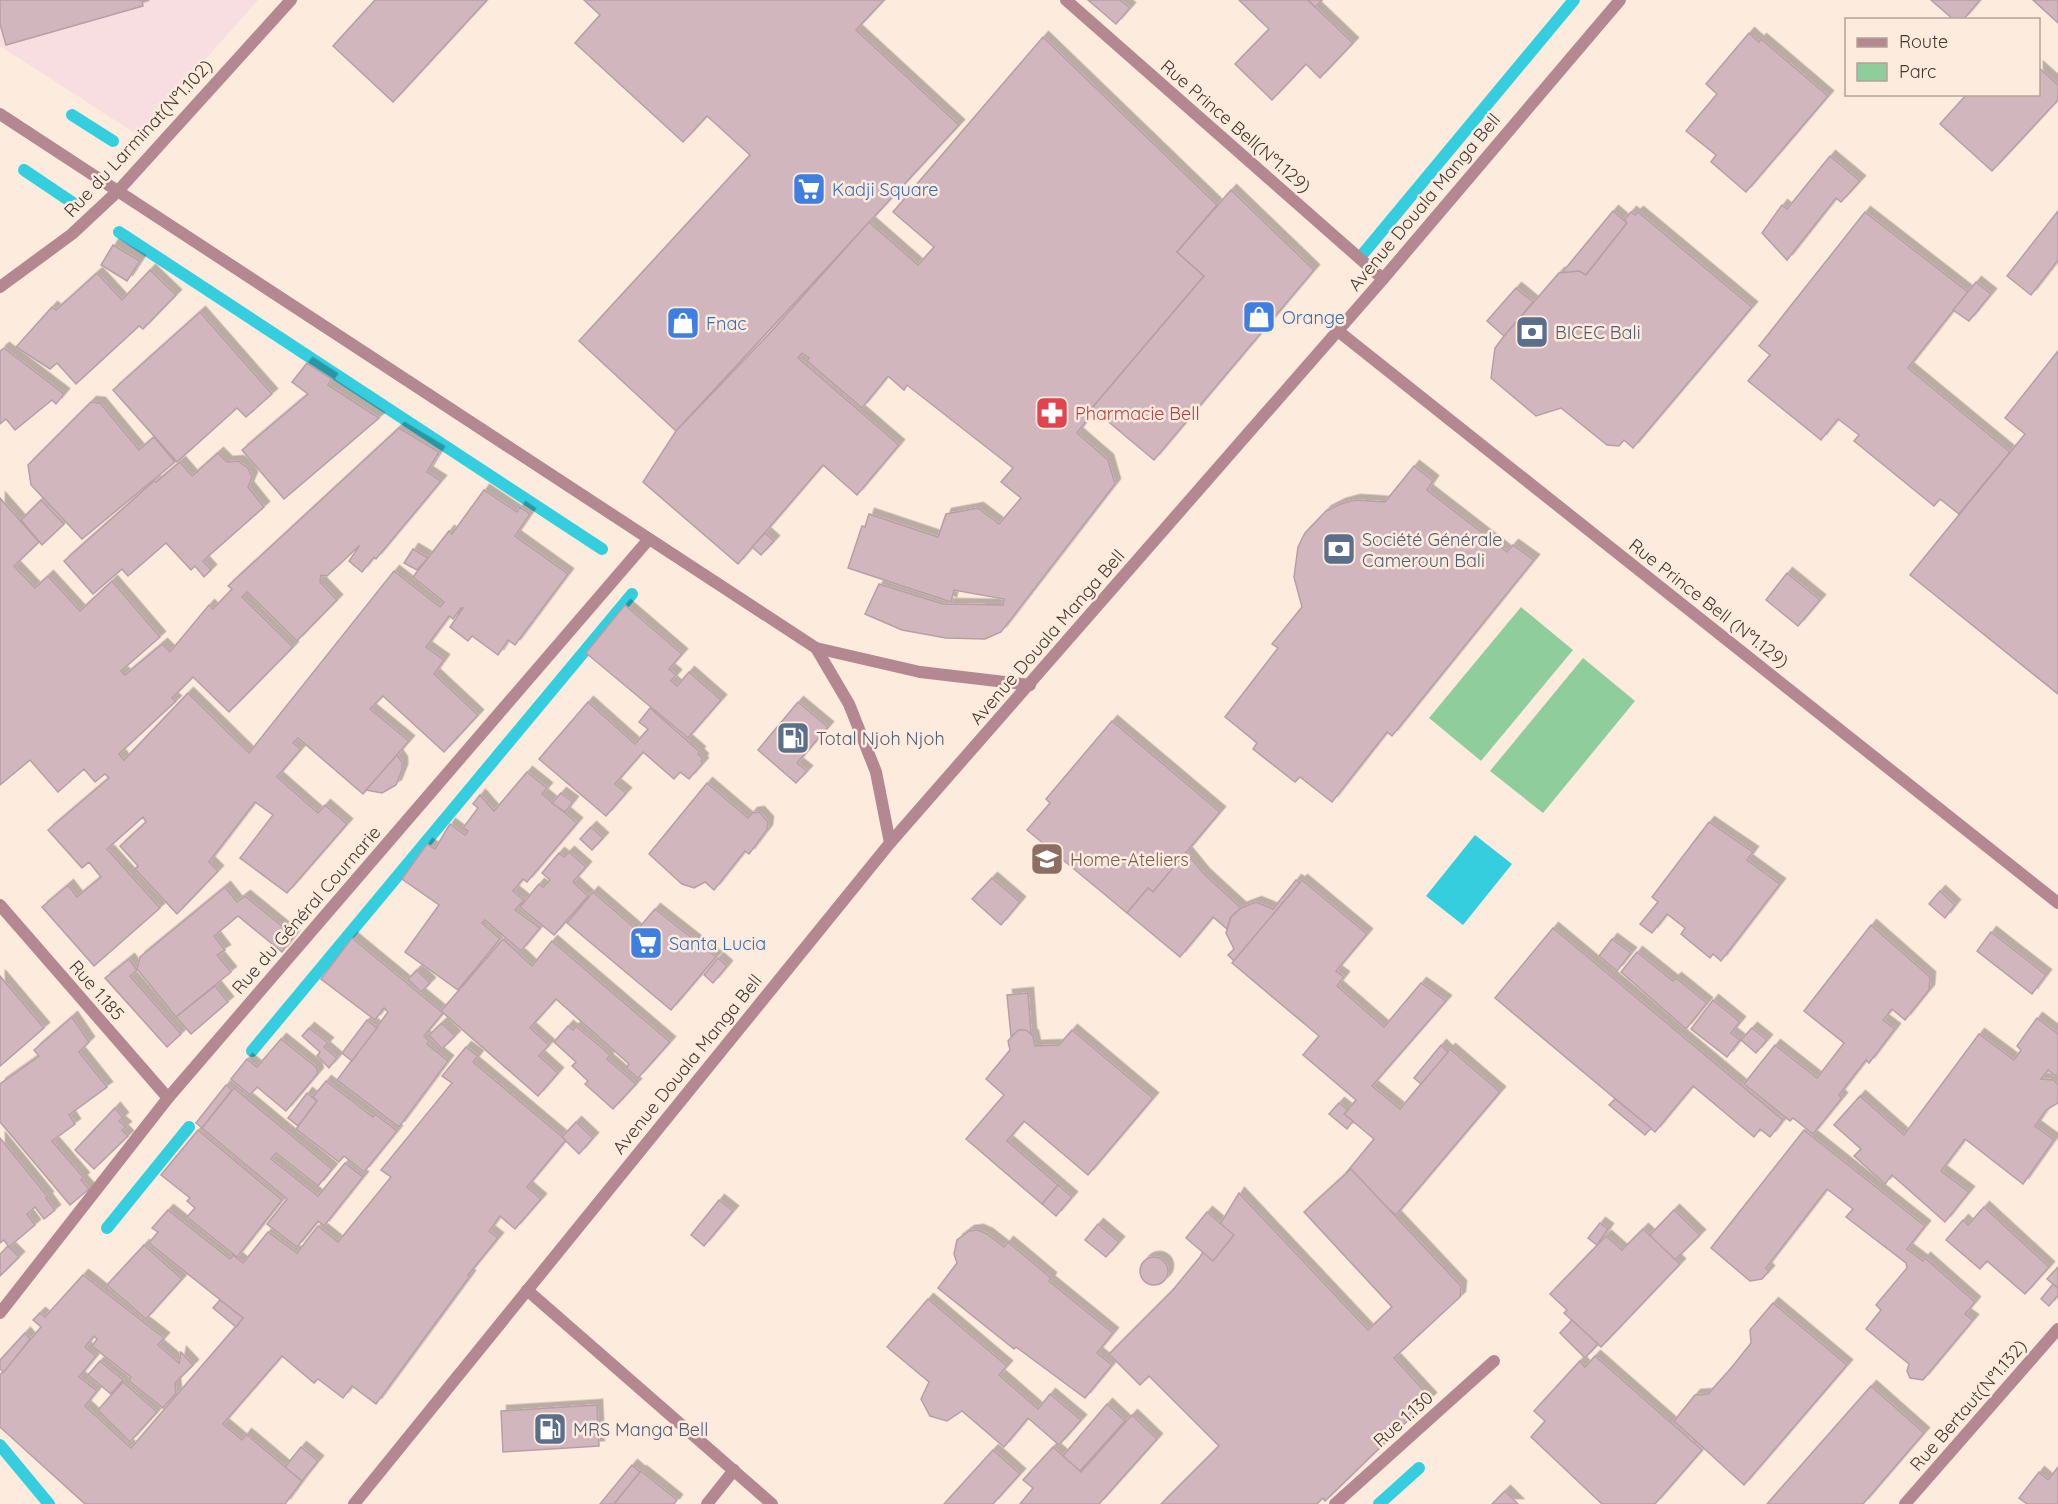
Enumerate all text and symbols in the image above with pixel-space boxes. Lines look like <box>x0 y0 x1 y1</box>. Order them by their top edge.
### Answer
legend <box>1845 18 2040 96</box>
text: Route <box>1899 30 1948 53</box>
street label: Rue du Larminat(N°1.102) <box>59 54 217 222</box>
street label: Rue Prince Bell(N°1.129) <box>1156 54 1316 198</box>
text: Parc <box>1899 60 1936 83</box>
street label: Avenue Douala Manga Bell <box>1343 108 1505 296</box>
supermarket icon: Kadji Square <box>791 171 827 207</box>
place label: Kadji Square <box>832 178 938 201</box>
shop icon: Orange <box>1241 299 1277 335</box>
shop icon: Fnac <box>665 305 701 341</box>
place label: Orange <box>1282 306 1345 329</box>
place label: Fnac <box>706 312 747 335</box>
bank icon: BICEC Bali <box>1514 314 1550 350</box>
place label: BICEC Bali <box>1555 321 1640 344</box>
pharmacy icon: Pharmacie Bell <box>1034 395 1070 431</box>
place label: Pharmacie Bell <box>1075 402 1200 425</box>
place label: Société Générale Cameroun Bali <box>1362 528 1502 572</box>
bank icon: Société Générale Cameroun Bali <box>1321 531 1357 567</box>
street label: Rue Prince Bell (N°1.129) <box>1624 533 1794 673</box>
street label: Avenue Douala Manga Bell <box>965 545 1129 729</box>
fuel station icon: Total Njoh Njoh <box>775 720 811 756</box>
place label: Total Njoh Njoh <box>816 727 945 750</box>
street label: Rue du Général Cournarie <box>227 821 385 999</box>
school or university icon: Home-Ateliers <box>1029 841 1065 877</box>
place label: Home-Ateliers <box>1070 848 1189 871</box>
supermarket icon: Santa Lucia <box>628 925 664 961</box>
place label: Santa Lucia <box>669 932 766 955</box>
street label: Rue 1.185 <box>65 955 129 1025</box>
street label: Avenue Douala Manga Bell <box>607 969 767 1159</box>
street label: Rue Bertaut(N°1.132) <box>1905 1334 2031 1476</box>
street label: Rue 1.130 <box>1368 1386 1438 1452</box>
fuel station icon: MRS Manga Bell <box>532 1411 568 1447</box>
place label: MRS Manga Bell <box>573 1418 708 1441</box>

